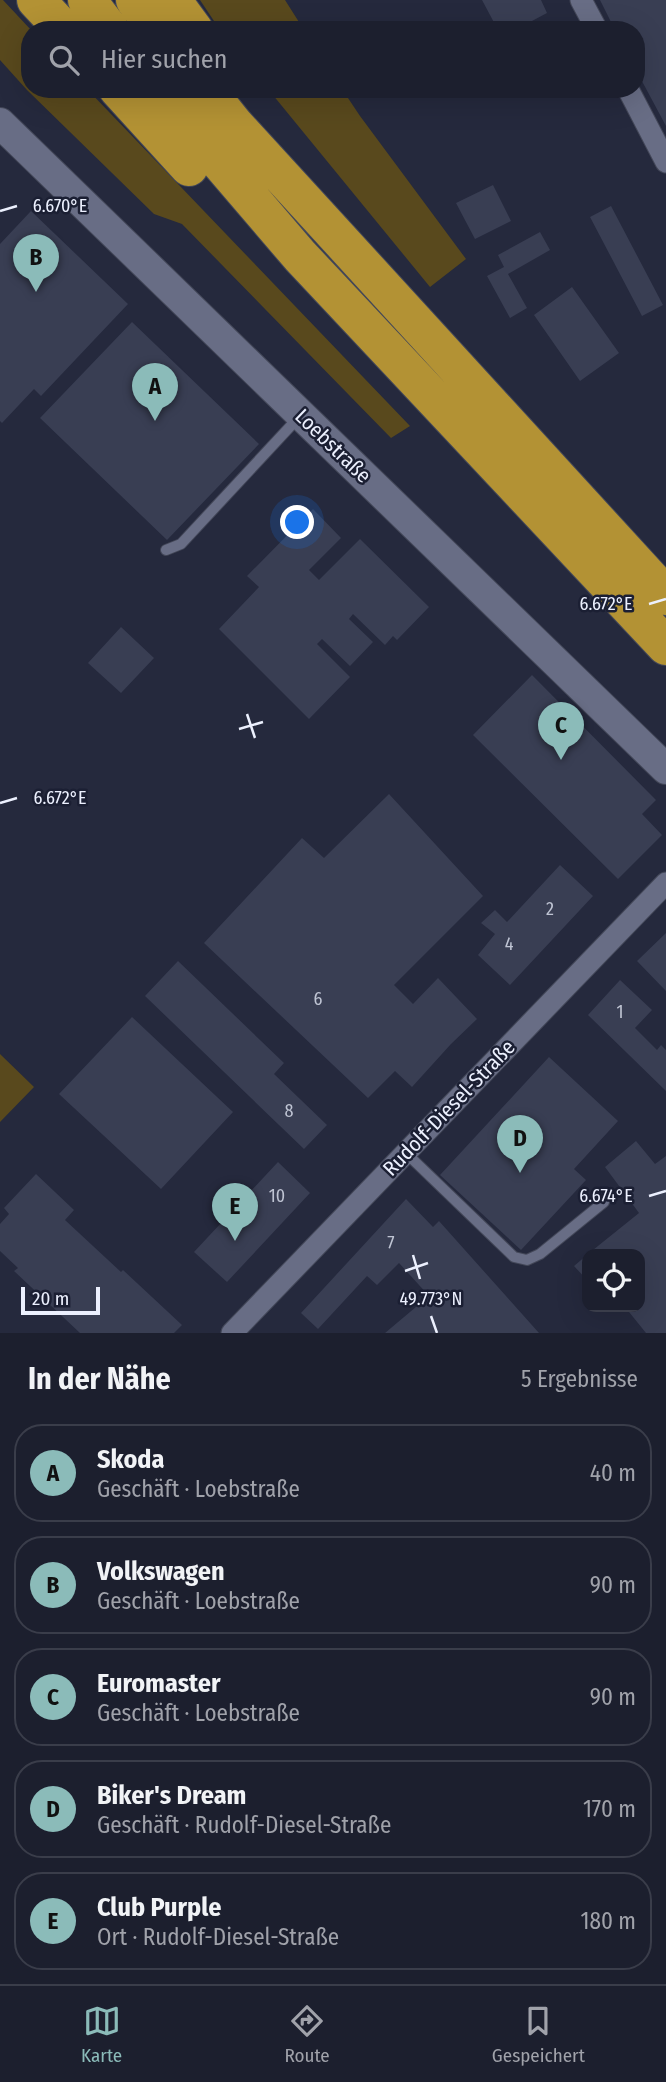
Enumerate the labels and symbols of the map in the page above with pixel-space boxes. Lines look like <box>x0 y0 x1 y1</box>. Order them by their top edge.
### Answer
text: 6.670°E <box>33 195 87 217</box>
pin: B <box>13 234 59 292</box>
pin: A <box>132 363 178 421</box>
street label: Loebstraße <box>289 403 377 489</box>
your location <box>280 505 314 539</box>
text: 6.672°E <box>579 593 633 615</box>
pin: C <box>538 702 584 760</box>
text: 6.672°E <box>33 787 87 809</box>
house number: 2 <box>546 898 554 920</box>
house number: 4 <box>505 933 514 955</box>
house number: 6 <box>314 988 323 1010</box>
house number: 1 <box>616 1001 624 1023</box>
street label: Rudolf-Diesel-Straße <box>378 1035 520 1181</box>
house number: 8 <box>285 1100 294 1122</box>
pin: D <box>497 1115 543 1173</box>
pin: E <box>212 1183 258 1241</box>
house number: 10 <box>269 1185 285 1207</box>
text: 6.674°E <box>579 1185 633 1207</box>
house number: 7 <box>387 1232 395 1254</box>
scale bar <box>21 1284 100 1316</box>
text: 49.773°N <box>400 1288 462 1310</box>

